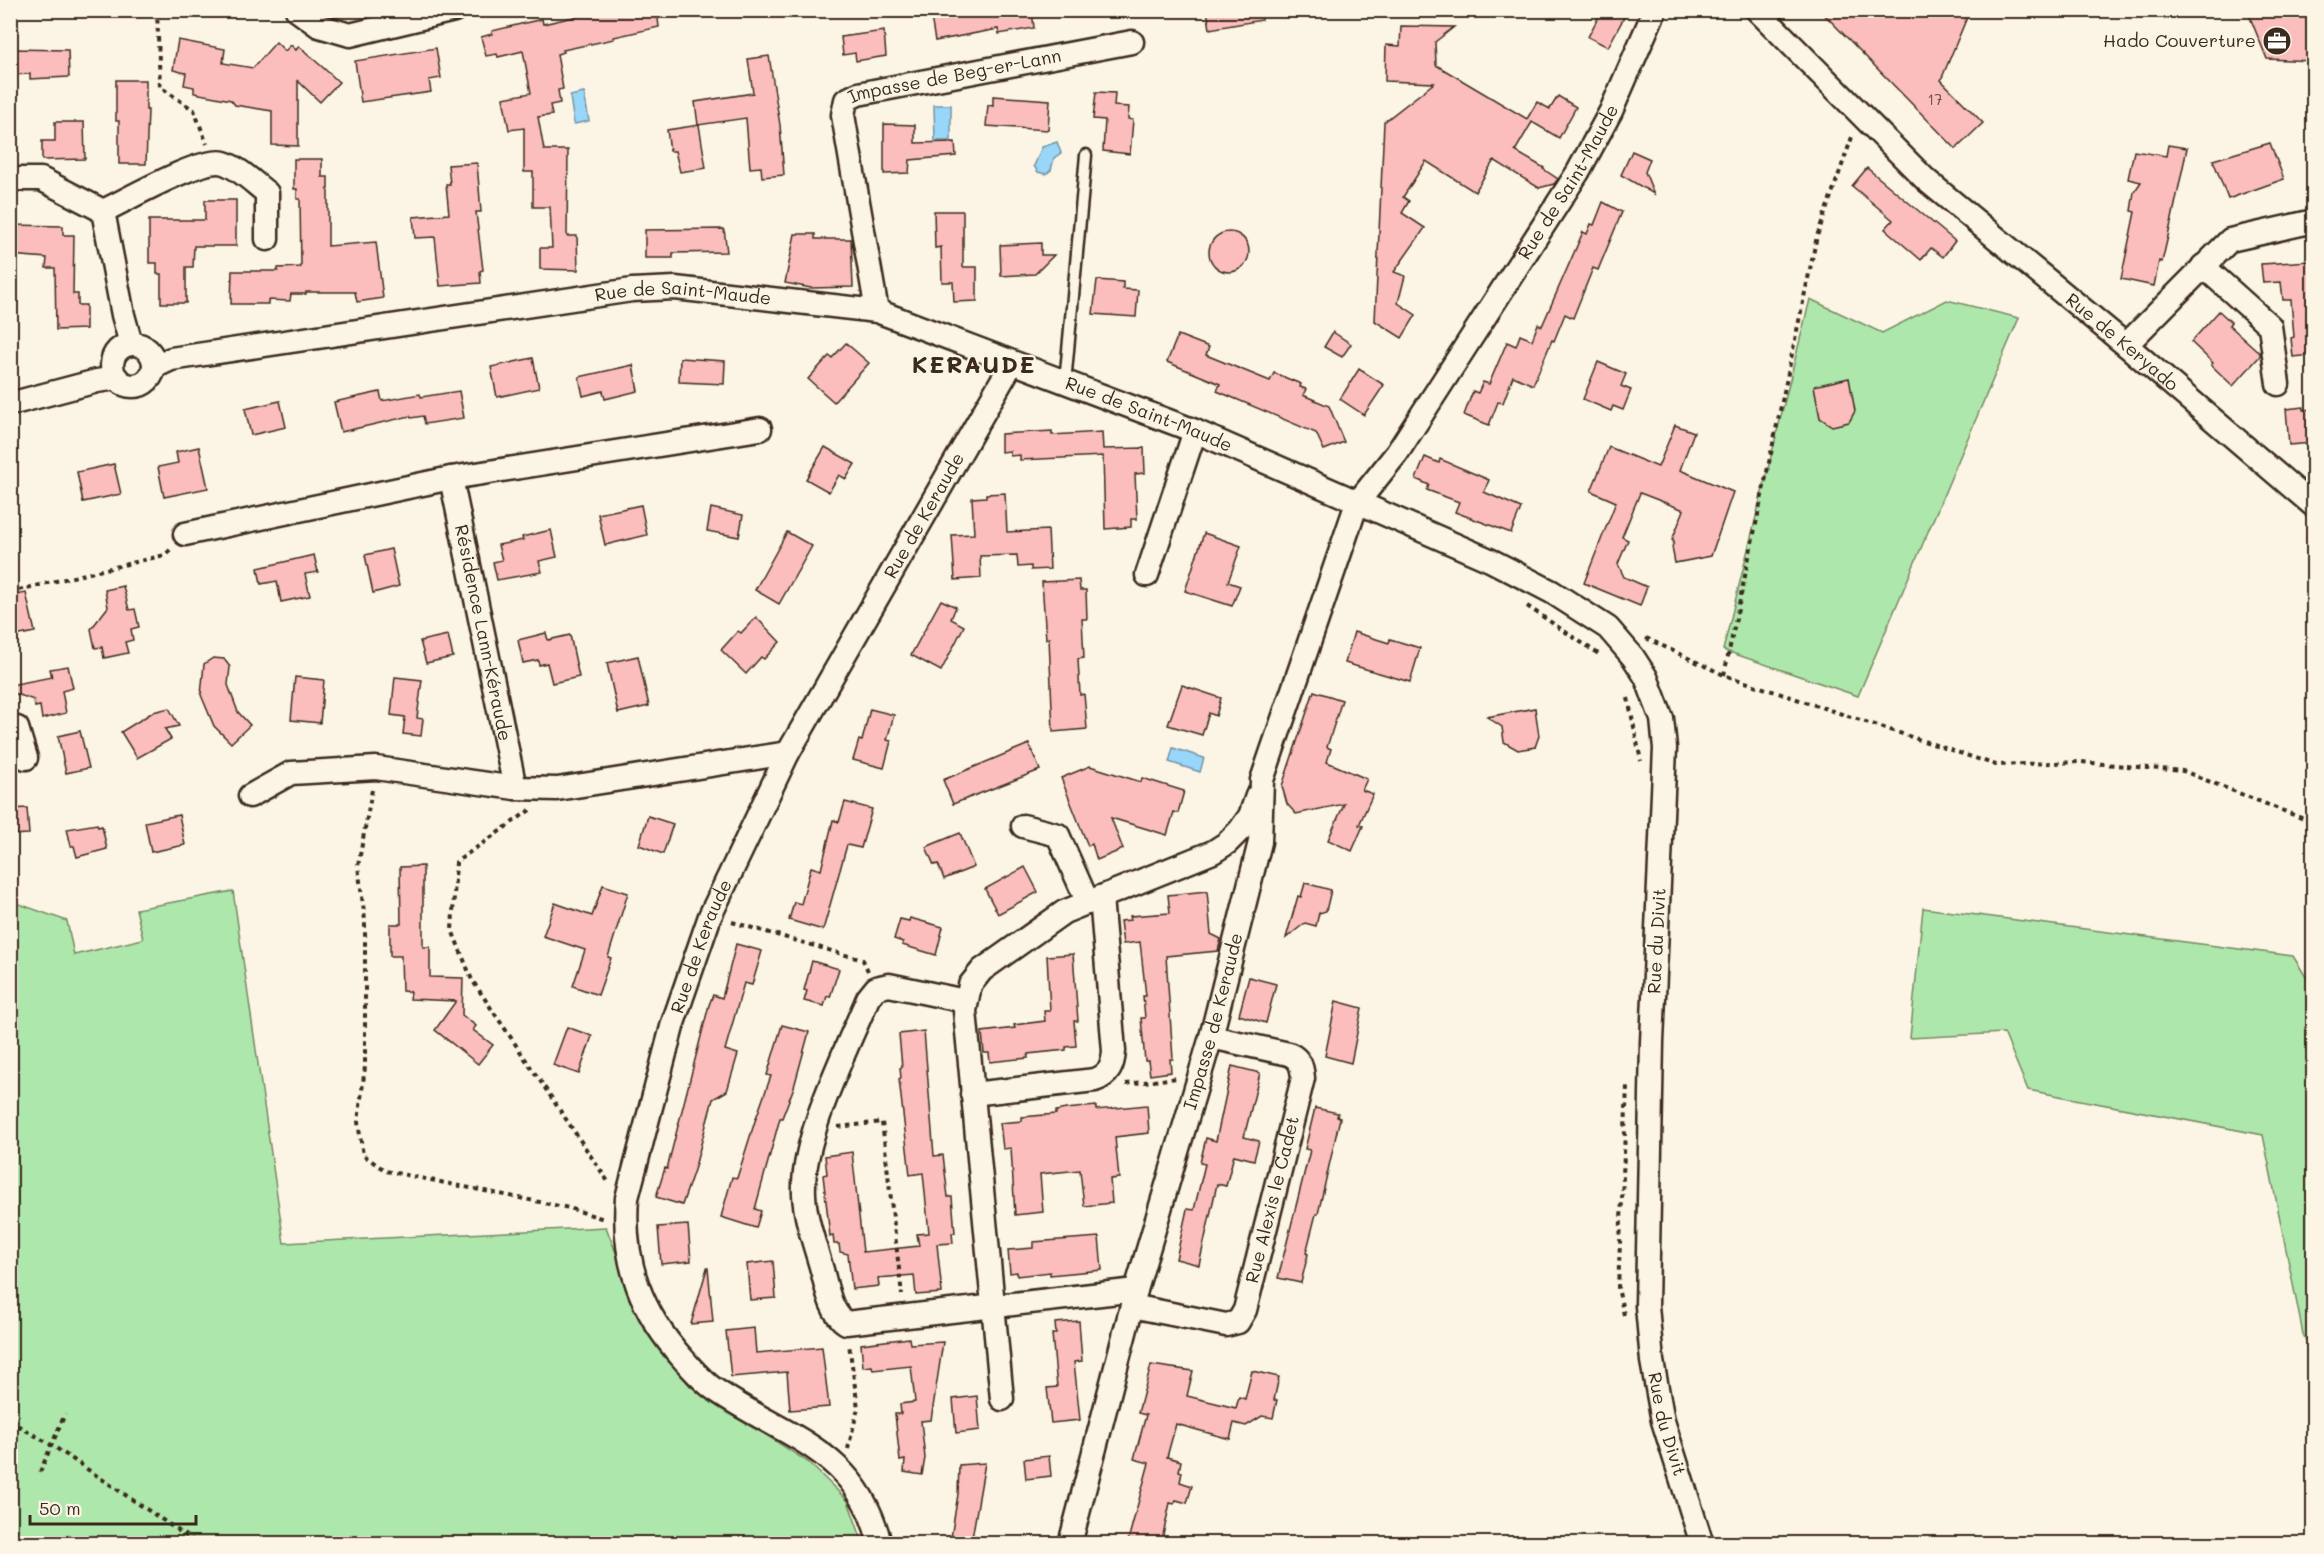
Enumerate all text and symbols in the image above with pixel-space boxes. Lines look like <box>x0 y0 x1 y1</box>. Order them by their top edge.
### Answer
office icon: Hado Couverture <box>2261 25 2293 57</box>
place label: Hado Couverture <box>2103 28 2256 52</box>
street label: Impasse de Beg-er-Lann <box>843 43 1063 108</box>
house number: 17 <box>1927 89 1943 109</box>
street label: Rue de Saint-Maude <box>1512 101 1623 264</box>
street label: Rue de Saint-Maude <box>593 275 772 310</box>
street label: Rue de Keryado <box>2061 287 2184 396</box>
district label: KERAUDE <box>912 348 1036 379</box>
street label: Rue de Saint-Maude <box>1062 370 1236 457</box>
street label: Rue de Keraude <box>878 448 969 583</box>
street label: Résidence Lann-Kéraude <box>450 522 518 743</box>
street label: Rue de Keraude <box>664 875 737 1016</box>
street label: Rue du Divit <box>1641 887 1671 995</box>
street label: Impasse de Keraude <box>1177 930 1248 1112</box>
street label: Rue Alexis le Cadet <box>1239 1113 1304 1286</box>
street label: Rue du Divit <box>1643 1370 1693 1479</box>
scale bar <box>30 1488 196 1526</box>
text: 50 m <box>39 1496 81 1520</box>

